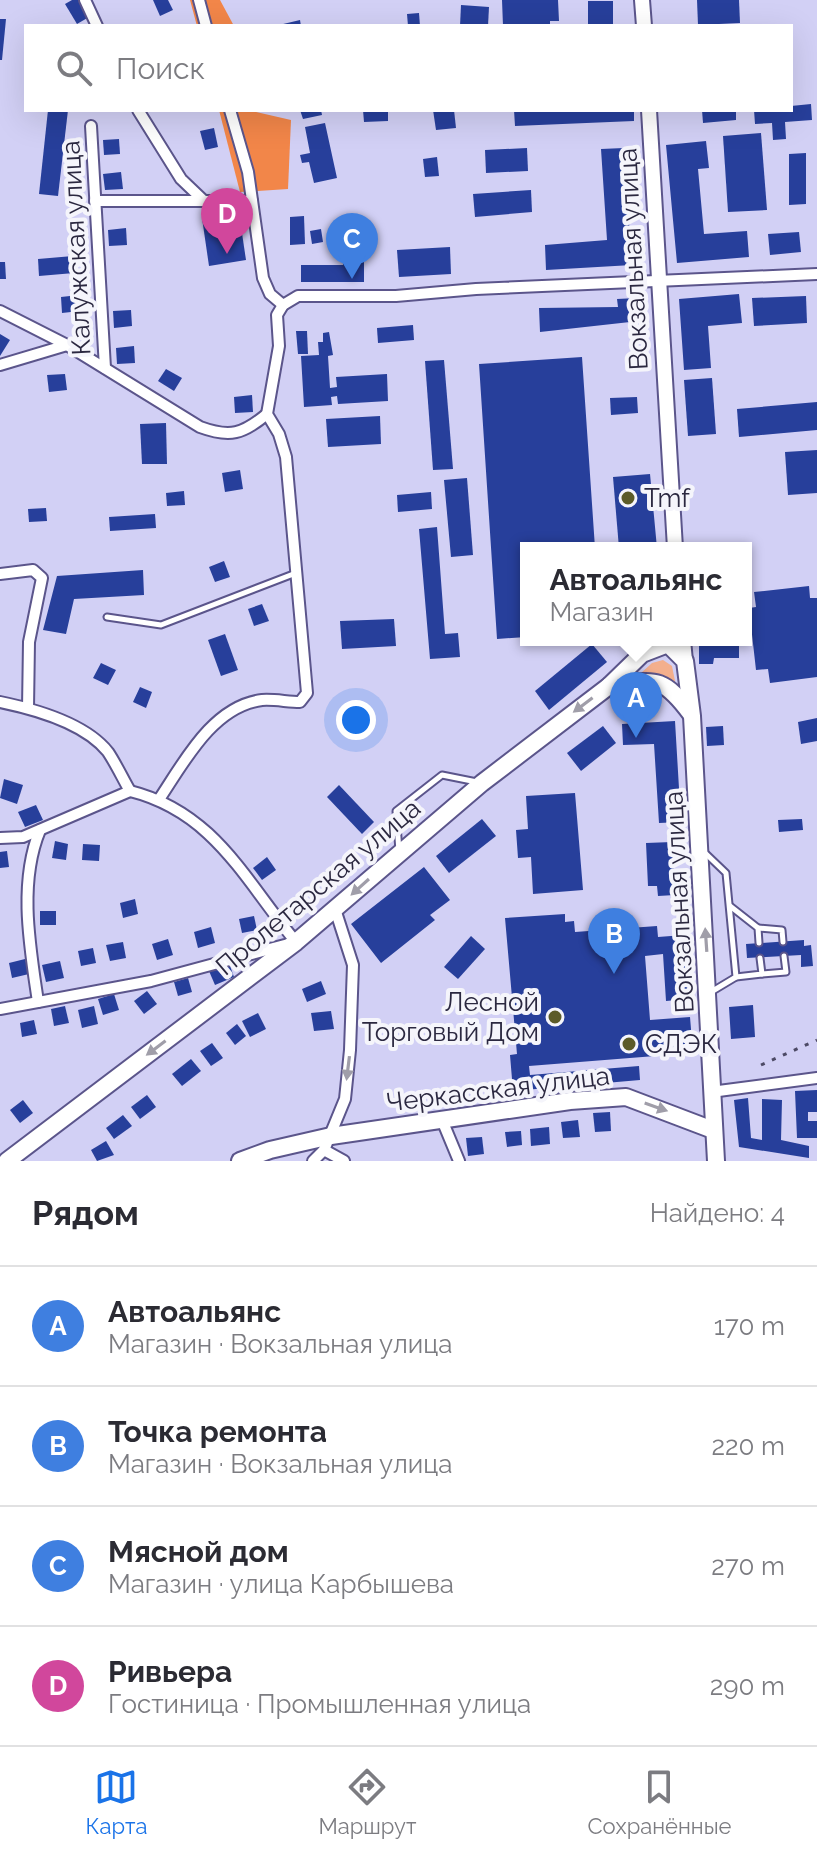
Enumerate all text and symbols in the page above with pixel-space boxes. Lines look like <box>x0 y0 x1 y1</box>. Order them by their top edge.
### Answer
search box <box>24 24 793 112</box>
icon: search <box>52 46 96 90</box>
text: Поиск <box>116 51 205 86</box>
street label: Калужская улица <box>55 140 97 356</box>
street label: Вокзальная улица <box>612 147 654 371</box>
pin: D <box>201 188 253 254</box>
pin: C <box>326 213 378 279</box>
place label: Tmf <box>644 483 691 513</box>
marker: Tmf <box>619 489 637 507</box>
popup <box>520 542 752 646</box>
text: Автоальянс <box>549 562 723 597</box>
text: Магазин <box>549 597 654 627</box>
pin: A <box>610 672 662 738</box>
one-way arrow <box>573 697 594 713</box>
your location <box>336 700 376 740</box>
street label: Вокзальная улица <box>658 790 700 1014</box>
street label: Пролетарская улица <box>210 793 426 981</box>
one-way arrow <box>350 878 370 896</box>
pin: B <box>588 908 640 974</box>
one-way arrow <box>699 927 712 952</box>
place label: Лесной Торговый Дом <box>362 987 539 1047</box>
marker: Лесной Торговый Дом <box>546 1008 564 1026</box>
place label: СДЭК <box>645 1029 717 1059</box>
marker: СДЭК <box>620 1035 638 1053</box>
one-way arrow <box>145 1040 167 1056</box>
one-way arrow <box>342 1056 355 1081</box>
street label: Черкасская улица <box>385 1060 611 1118</box>
one-way arrow <box>645 1102 669 1114</box>
text: Рядом <box>32 1193 139 1233</box>
text: Найдено: 4 <box>650 1198 785 1228</box>
text: Автоальянс <box>108 1294 281 1329</box>
text: A <box>49 1311 67 1341</box>
text: 170 m <box>714 1311 785 1341</box>
text: Магазин · Вокзальная улица <box>108 1329 452 1359</box>
text: Точка ремонта <box>108 1414 327 1449</box>
text: B <box>49 1431 67 1461</box>
text: 220 m <box>711 1431 785 1461</box>
text: Магазин · Вокзальная улица <box>108 1449 452 1479</box>
text: Мясной дом <box>108 1534 289 1569</box>
text: C <box>49 1551 67 1581</box>
text: 270 m <box>711 1551 785 1581</box>
text: Магазин · улица Карбышева <box>108 1569 454 1599</box>
text: Ривьера <box>108 1654 232 1689</box>
text: D <box>49 1671 67 1701</box>
text: 290 m <box>710 1671 785 1701</box>
text: Гостиница · Промышленная улица <box>108 1689 531 1719</box>
tab: Карта <box>86 1765 147 1839</box>
tab: Маршрут <box>318 1765 416 1839</box>
tab: Сохранённые <box>587 1765 731 1839</box>

